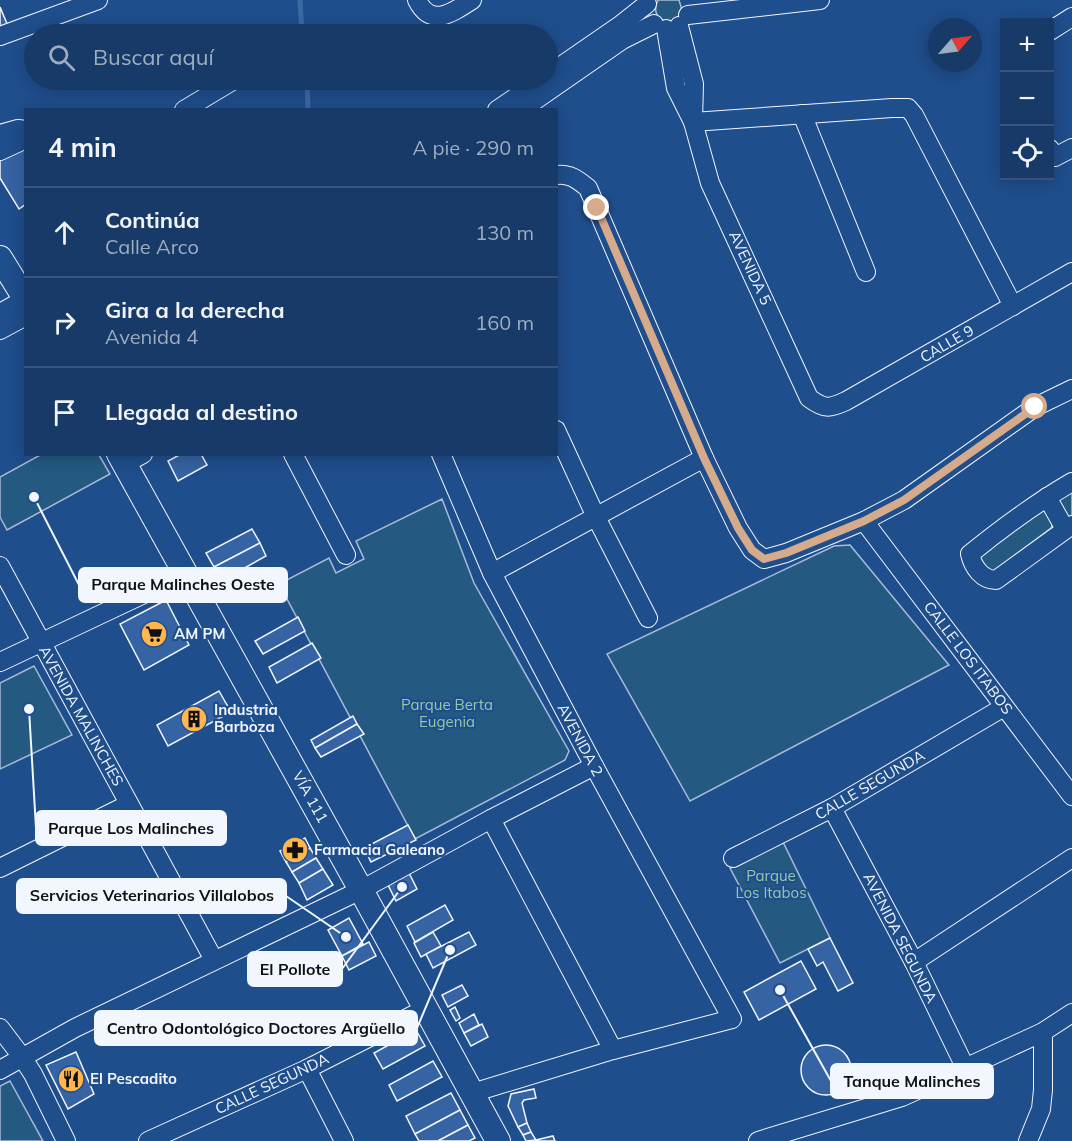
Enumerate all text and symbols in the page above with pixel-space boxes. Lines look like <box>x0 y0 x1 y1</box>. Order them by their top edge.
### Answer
north arrow <box>928 18 982 72</box>
map controls <box>1000 18 1054 180</box>
button: + <box>1000 18 1054 72</box>
search box <box>24 24 558 90</box>
icon: search <box>45 41 78 74</box>
text: Buscar aquí <box>93 43 214 71</box>
button: − <box>1000 72 1054 126</box>
button: locate <box>1000 126 1054 180</box>
text: 4 min <box>48 131 117 164</box>
text: A pie · 290 m <box>413 135 534 160</box>
route end <box>583 194 609 220</box>
text: Continúa <box>105 206 200 234</box>
icon: ahead <box>48 216 81 249</box>
text: 130 m <box>475 220 534 245</box>
street label: AVENIDA 5 <box>725 228 776 308</box>
text: Calle Arco <box>105 234 199 259</box>
text: Gira a la derecha <box>105 296 285 324</box>
icon: right <box>48 306 81 339</box>
text: 160 m <box>475 310 534 335</box>
street label: CALLE 9 <box>916 321 977 367</box>
text: Avenida 4 <box>105 324 198 349</box>
route start <box>1021 393 1047 419</box>
icon: arrive <box>48 396 81 429</box>
text: Llegada al destino <box>105 398 298 426</box>
callout: Parque Malinches Oeste <box>79 568 287 602</box>
text: Parque Malinches Oeste <box>91 574 275 594</box>
street label: CALLE LOS ITABOS <box>920 597 1017 718</box>
supermarket icon: AM PM <box>139 619 169 649</box>
place label: AM PM <box>174 624 225 643</box>
street label: AVENIDA MALINCHES <box>35 642 128 789</box>
park label: Parque Berta Eugenia <box>401 695 493 731</box>
place label: Industria Barboza <box>214 700 278 736</box>
street label: AVENIDA 2 <box>553 700 608 779</box>
building icon: Industria Barboza <box>179 704 209 734</box>
street label: CALLE SEGUNDA <box>812 745 928 824</box>
street label: VÍA 111 <box>288 768 332 826</box>
callout: Parque Los Malinches <box>36 811 226 845</box>
text: Parque Los Malinches <box>48 818 214 838</box>
pharmacy icon: Farmacia Galeano <box>280 835 310 865</box>
place label: Farmacia Galeano <box>314 840 445 859</box>
park label: Parque Los Itabos <box>735 866 807 902</box>
street label: AVENIDA SEGUNDA <box>859 869 942 1006</box>
callout: Servicios Veterinarios Villalobos <box>17 879 286 913</box>
text: Servicios Veterinarios Villalobos <box>30 885 274 905</box>
callout: El Pollote <box>248 952 342 986</box>
text: El Pollote <box>260 959 330 979</box>
callout: Centro Odontológico Doctores Argüello <box>95 1011 417 1045</box>
text: Centro Odontológico Doctores Argüello <box>107 1018 405 1038</box>
street label: CALLE SEGUNDA <box>212 1049 332 1118</box>
restaurant icon: El Pescadito <box>56 1064 86 1094</box>
callout: Tanque Malinches <box>831 1064 993 1098</box>
place label: El Pescadito <box>90 1069 177 1088</box>
text: Tanque Malinches <box>843 1071 981 1091</box>

